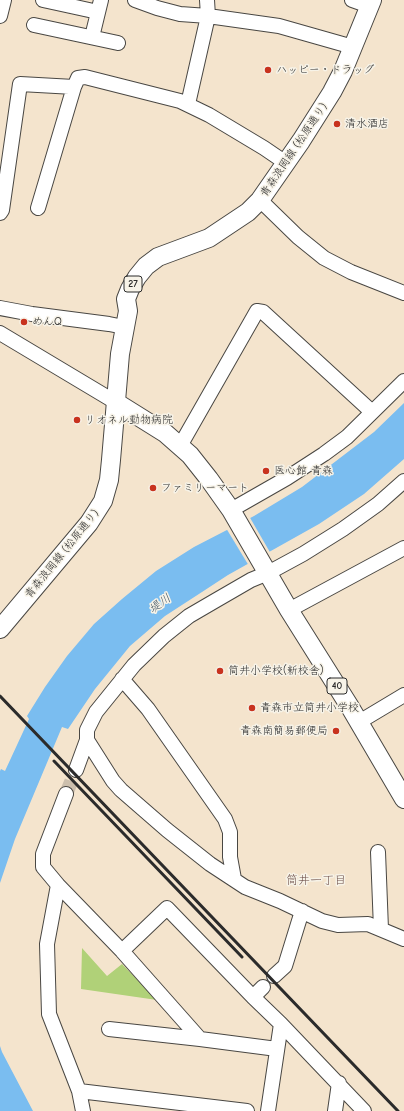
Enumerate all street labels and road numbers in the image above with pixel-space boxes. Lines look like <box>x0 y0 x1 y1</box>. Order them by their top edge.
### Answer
street label: 青森浪岡線 (松原通り) <box>258 101 330 199</box>
road number: 27 <box>124 276 142 292</box>
street label: 青森浪岡線 (松原通り) <box>22 507 102 601</box>
road number: 40 <box>327 678 347 694</box>

